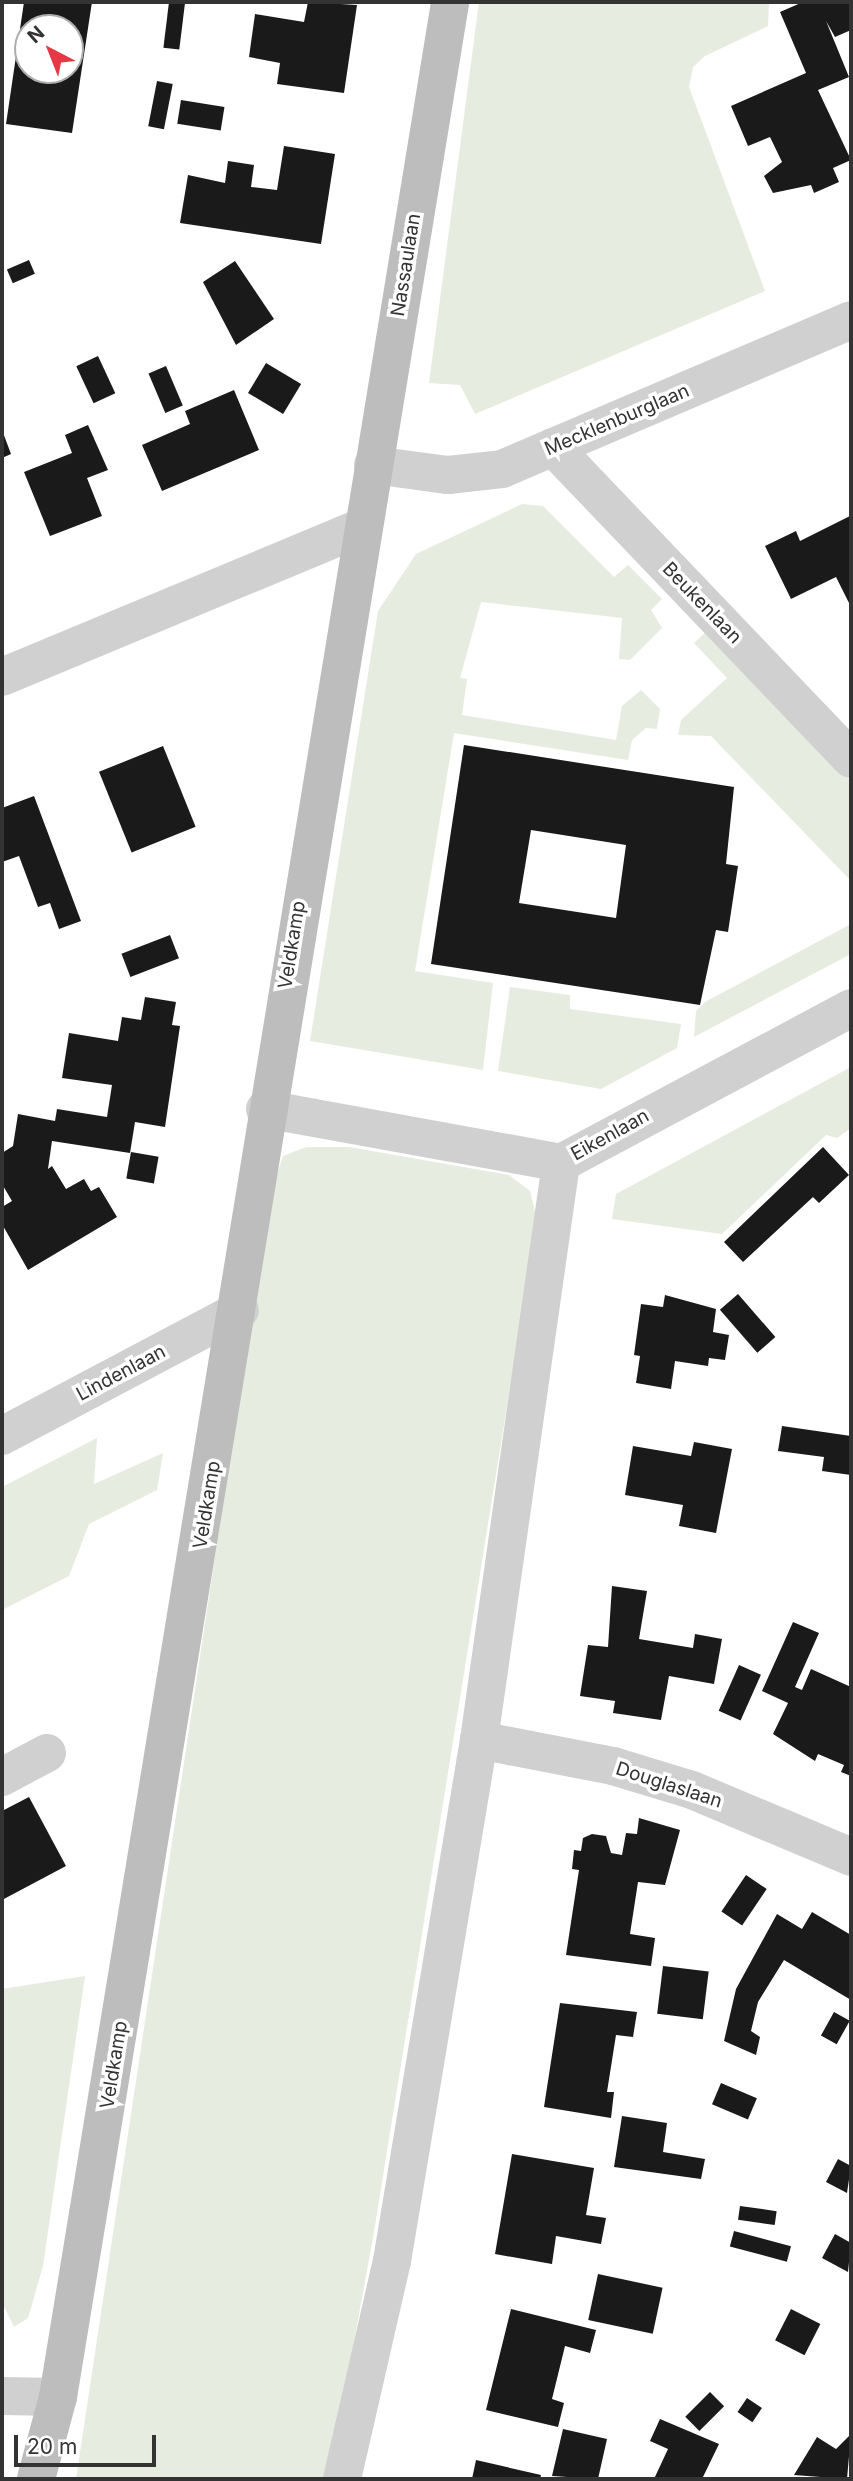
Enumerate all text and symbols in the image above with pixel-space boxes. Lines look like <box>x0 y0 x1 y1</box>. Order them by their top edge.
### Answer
north arrow <box>14 14 84 84</box>
text: N <box>23 21 49 48</box>
street label: Nassaulaan <box>387 212 425 318</box>
street label: Mecklenburglaan <box>541 379 693 461</box>
street label: Beukenlaan <box>658 558 746 648</box>
street label: Veldkamp <box>274 899 310 991</box>
street label: Eikenlaan <box>567 1104 653 1166</box>
street label: Lindenlaan <box>73 1340 169 1406</box>
street label: Veldkamp <box>189 1459 225 1551</box>
street label: Douglaslaan <box>613 1757 725 1813</box>
street label: Veldkamp <box>96 2019 132 2111</box>
scale bar <box>18 2422 159 2466</box>
text: 20 m <box>27 2434 77 2459</box>

